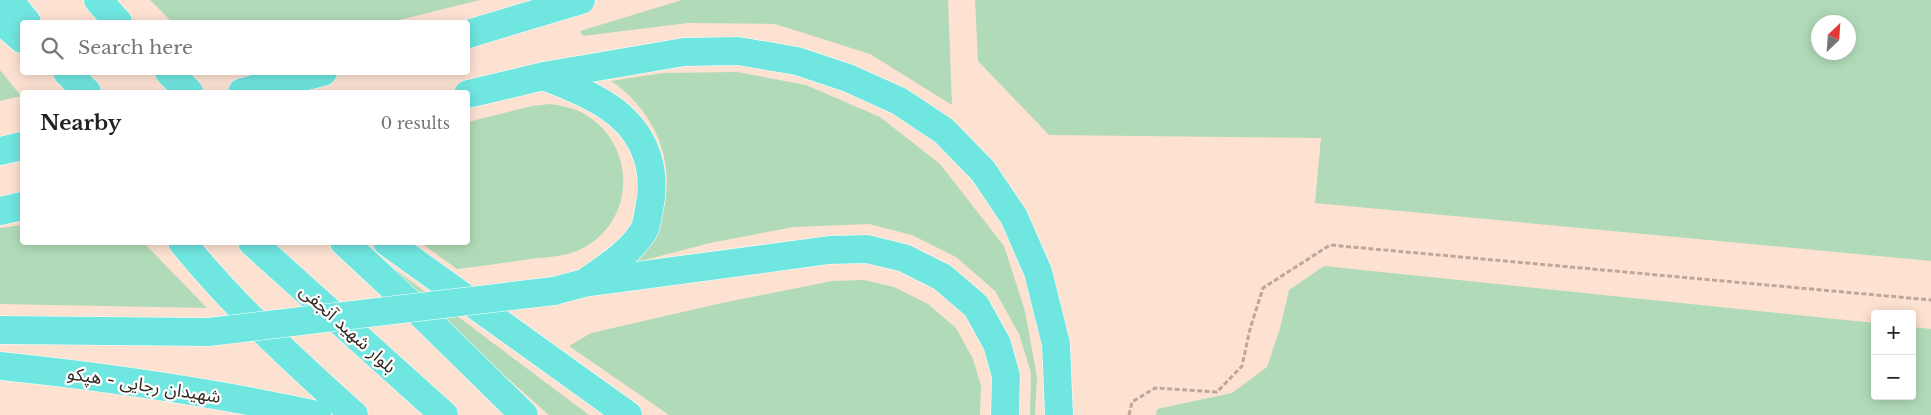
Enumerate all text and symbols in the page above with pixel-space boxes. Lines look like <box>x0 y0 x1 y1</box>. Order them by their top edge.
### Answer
north arrow <box>1811 15 1856 60</box>
search box <box>20 20 470 75</box>
icon: search <box>38 34 66 62</box>
text: Search here <box>78 36 193 59</box>
text: Nearby <box>40 110 121 136</box>
text: 0 results <box>381 113 450 133</box>
street label: بلوار شهید آنجفی <box>295 280 401 378</box>
map controls <box>1871 310 1916 400</box>
button: + <box>1871 310 1916 355</box>
button: − <box>1871 355 1916 400</box>
street label: شهیدان رجایی - هپکو <box>66 362 222 408</box>

